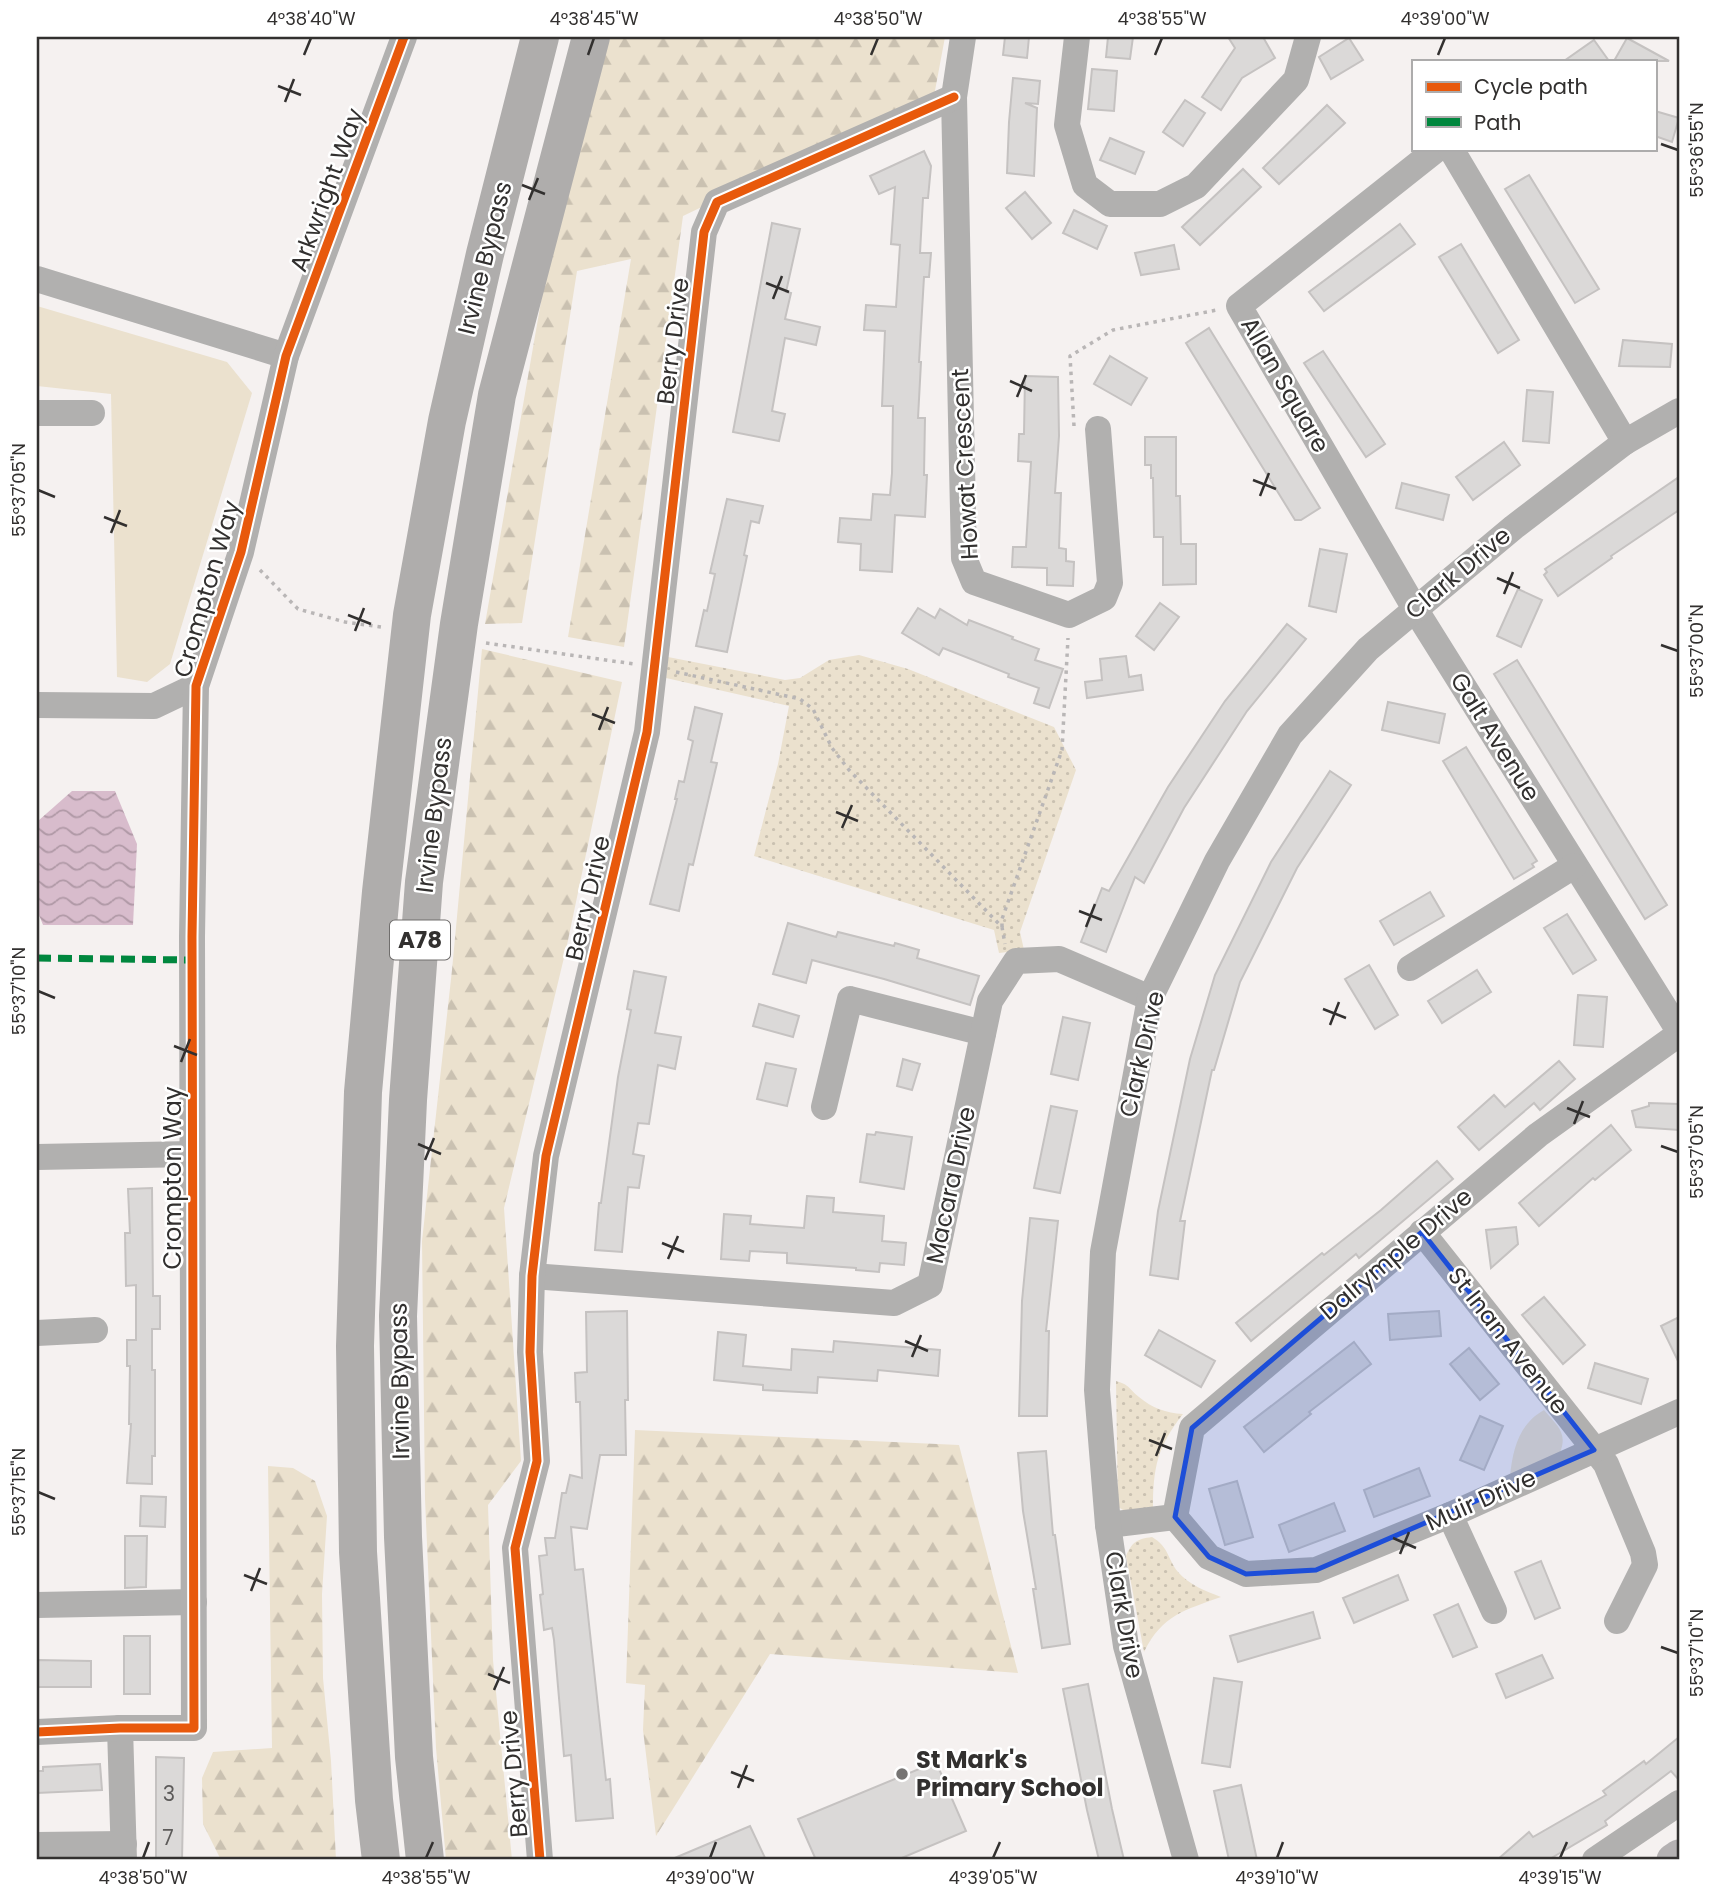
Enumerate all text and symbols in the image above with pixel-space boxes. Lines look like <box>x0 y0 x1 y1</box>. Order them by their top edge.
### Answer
text: 4°38'40"W <box>267 6 356 31</box>
text: 4°38'45"W <box>550 6 639 31</box>
text: 4°38'50"W <box>834 6 923 31</box>
text: 4°38'55"W <box>1118 6 1207 31</box>
text: 4°39'00"W <box>1401 6 1490 31</box>
legend <box>1412 60 1656 150</box>
text: Cycle path <box>1474 72 1588 101</box>
text: 55°36'55"N <box>1684 102 1709 198</box>
street label: Arkwright Way <box>282 103 372 276</box>
text: Path <box>1474 108 1521 137</box>
street label: Irvine Bypass <box>450 178 519 338</box>
street label: Berry Drive <box>648 276 697 406</box>
street label: Allan Square <box>1233 311 1338 459</box>
street label: Howat Crescent <box>943 368 986 560</box>
text: 55°37'05"N <box>6 443 31 537</box>
street label: Crompton Way <box>165 496 248 681</box>
street label: Clark Drive <box>1398 519 1518 627</box>
text: 55°37'00"N <box>1684 604 1709 698</box>
street label: Galt Avenue <box>1443 666 1548 807</box>
street label: Irvine Bypass <box>408 735 459 895</box>
street label: Berry Drive <box>557 832 618 964</box>
road number: A78 <box>390 920 450 959</box>
text: 55°37'10"N <box>6 947 31 1035</box>
street label: Clark Drive <box>1111 988 1172 1120</box>
street label: Crompton Way <box>156 1086 189 1269</box>
street label: Macara Drive <box>918 1103 983 1266</box>
text: 55°37'05"N <box>1684 1105 1709 1199</box>
street label: Dalrymple Drive <box>1312 1180 1479 1327</box>
street label: St Inan Avenue <box>1440 1260 1576 1421</box>
street label: Irvine Bypass <box>382 1302 417 1460</box>
text: 55°37'15"N <box>6 1448 31 1536</box>
street label: Muir Drive <box>1420 1461 1541 1539</box>
street label: Clark Drive <box>1097 1549 1152 1681</box>
text: 55°37'10"N <box>1684 1609 1709 1697</box>
street label: Berry Drive <box>492 1709 535 1839</box>
place label: St Mark's Primary School <box>916 1743 1104 1804</box>
marker: St Mark's Primary School <box>894 1766 910 1782</box>
house number: 3 <box>163 1779 175 1808</box>
house number: 7 <box>162 1823 174 1852</box>
text: 4°38'50"W <box>99 1865 188 1890</box>
text: 4°38'55"W <box>382 1865 471 1890</box>
text: 4°39'00"W <box>666 1865 755 1890</box>
text: 4°39'05"W <box>949 1865 1038 1890</box>
text: 4°39'10"W <box>1235 1865 1319 1890</box>
text: 4°39'15"W <box>1518 1865 1602 1890</box>

